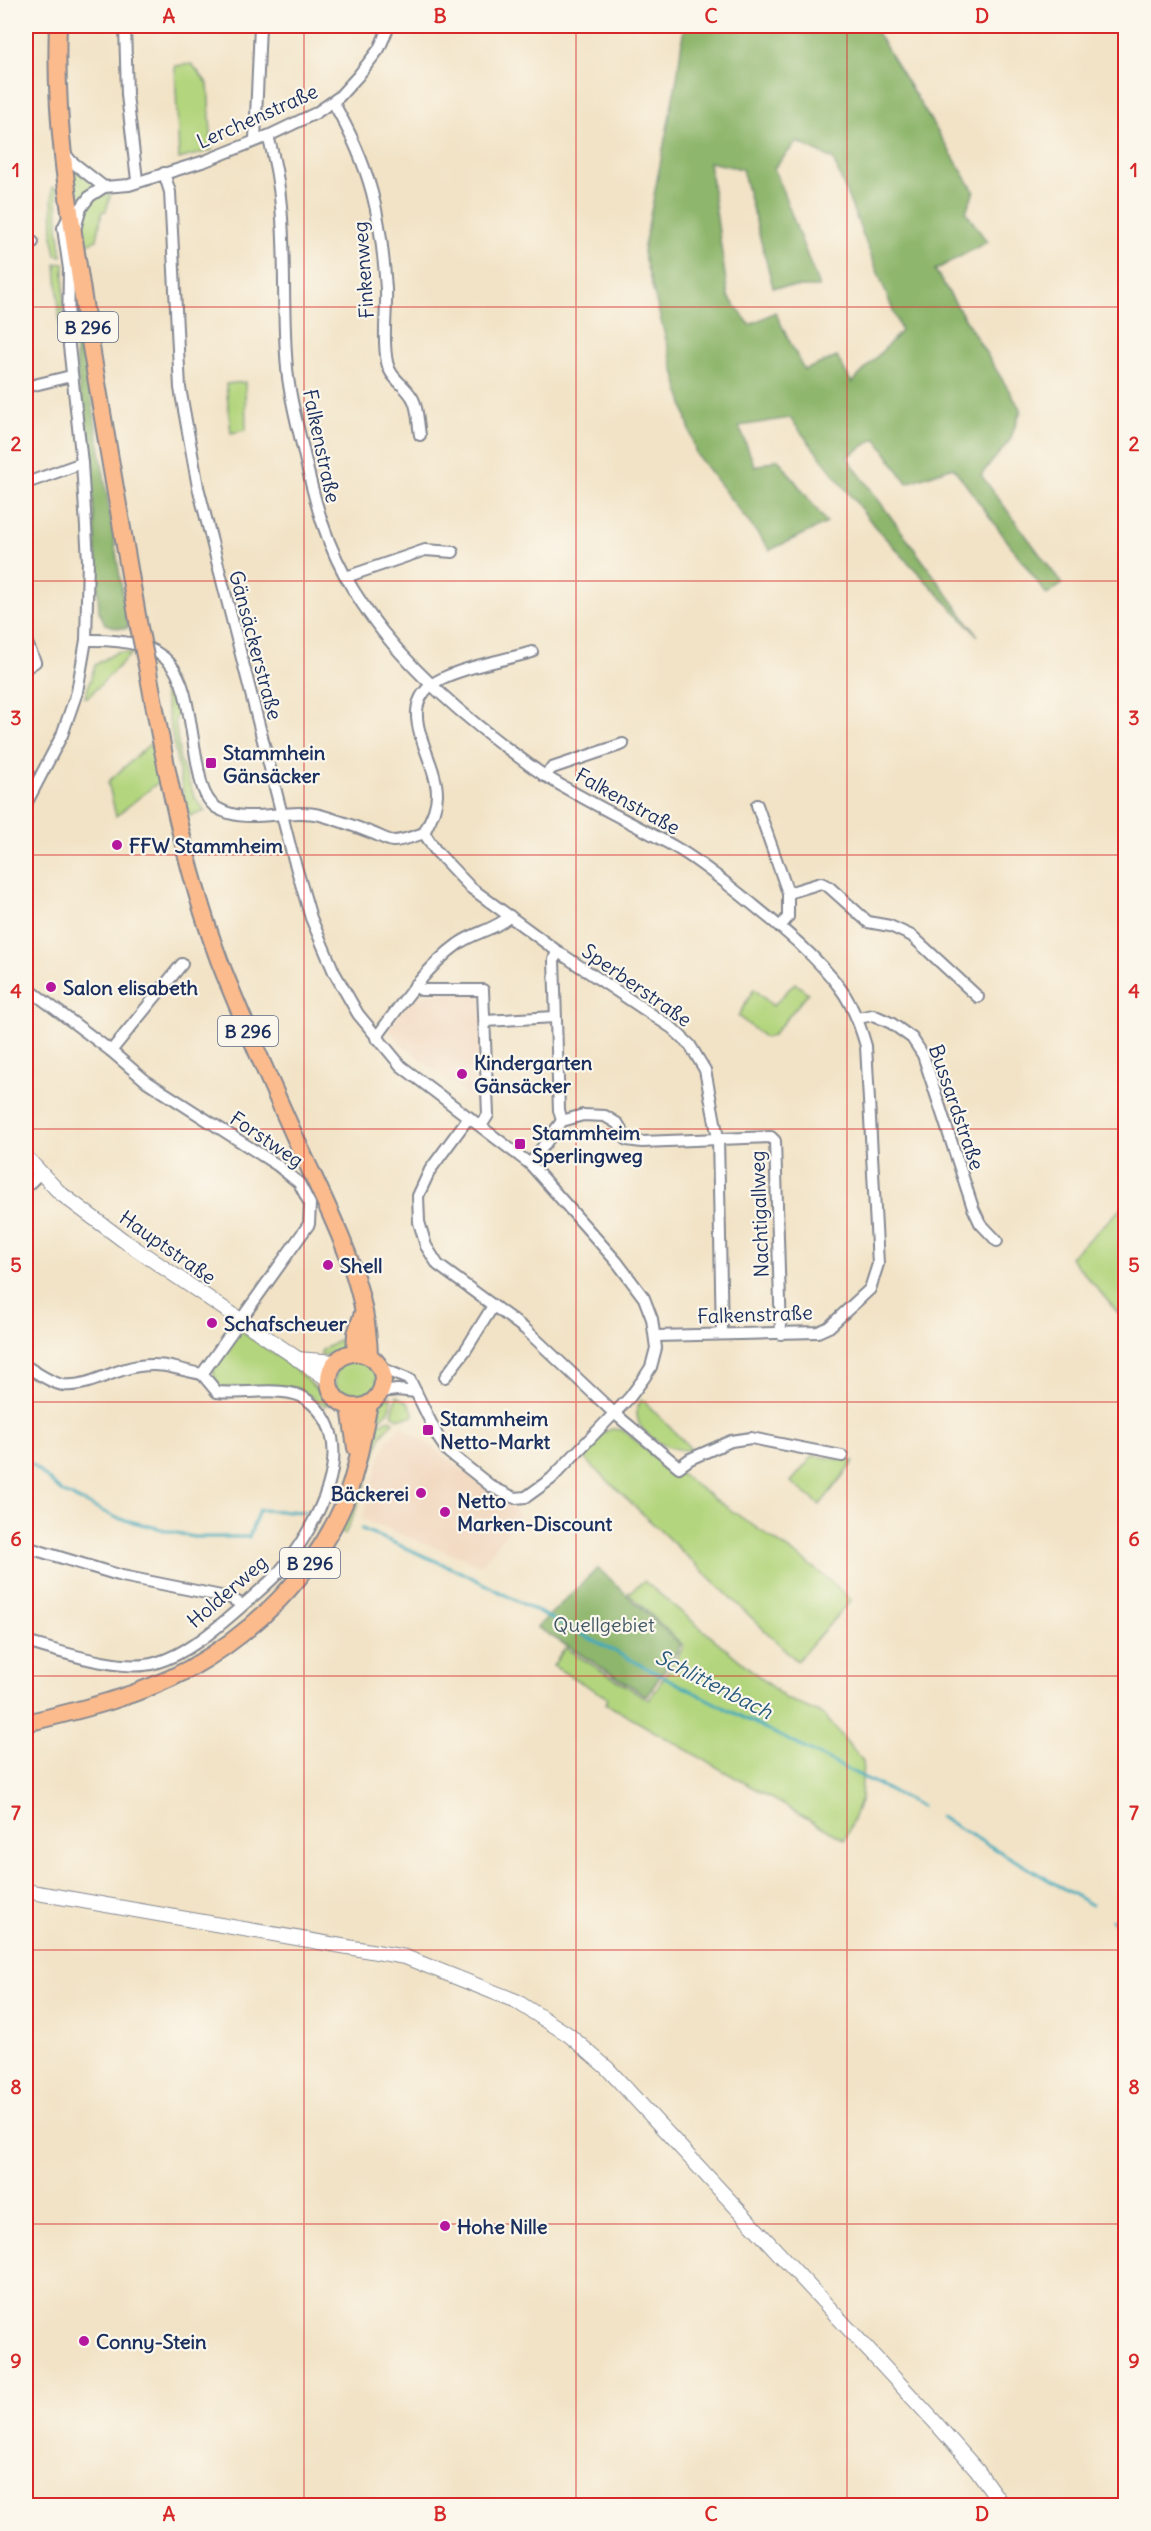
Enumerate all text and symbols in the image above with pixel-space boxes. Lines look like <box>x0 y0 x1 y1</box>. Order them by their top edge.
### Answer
text: A <box>163 3 176 28</box>
text: B <box>433 3 447 28</box>
text: C <box>704 3 718 28</box>
text: D <box>975 3 989 28</box>
street label: Lerchenstraße <box>193 78 321 154</box>
text: 1 <box>12 157 20 182</box>
text: 1 <box>1130 157 1138 182</box>
street label: Finkenweg <box>347 221 379 319</box>
road number: B 296 <box>58 312 118 342</box>
street label: Falkenstraße <box>298 387 346 505</box>
text: 2 <box>11 431 22 456</box>
text: 2 <box>1129 431 1140 456</box>
street label: Gänsäckerstraße <box>224 567 288 723</box>
text: 3 <box>10 705 22 730</box>
text: 3 <box>1128 705 1140 730</box>
place label: Stammhein Gänsäcker <box>223 740 326 788</box>
marker: Stammhein Gänsäcker <box>204 756 218 770</box>
street label: Falkenstraße <box>571 762 685 840</box>
place label: FFW Stammheim <box>129 833 283 858</box>
marker: FFW Stammheim <box>110 838 124 852</box>
street label: Sperberstraße <box>577 938 697 1032</box>
place label: Salon elisabeth <box>63 975 198 1000</box>
text: 4 <box>10 978 22 1003</box>
text: 4 <box>1128 978 1140 1003</box>
marker: Salon elisabeth <box>44 980 58 994</box>
road number: B 296 <box>218 1016 278 1046</box>
street label: Bussardstraße <box>924 1041 990 1173</box>
place label: Kindergarten Gänsäcker <box>474 1050 593 1098</box>
marker: Kindergarten Gänsäcker <box>455 1067 469 1081</box>
street label: Forstweg <box>225 1105 309 1173</box>
place label: Stammheim Sperlingweg <box>532 1120 643 1168</box>
marker: Stammheim Sperlingweg <box>513 1137 527 1151</box>
street label: Nachtigallweg <box>744 1150 774 1278</box>
street label: Hauptstraße <box>115 1205 221 1289</box>
text: 5 <box>10 1252 22 1277</box>
text: 5 <box>1128 1252 1140 1277</box>
place label: Shell <box>340 1253 382 1278</box>
marker: Shell <box>321 1258 335 1272</box>
street label: Falkenstraße <box>697 1299 813 1329</box>
place label: Schafscheuer <box>224 1311 348 1336</box>
marker: Schafscheuer <box>205 1316 219 1330</box>
place label: Stammheim Netto-Markt <box>440 1406 551 1454</box>
marker: Stammheim Netto-Markt <box>421 1423 435 1437</box>
place label: Bäckerei <box>331 1481 409 1506</box>
marker: Bäckerei <box>414 1486 428 1500</box>
place label: Netto Marken-Discount <box>457 1488 613 1536</box>
marker: Netto Marken-Discount <box>438 1505 452 1519</box>
text: 6 <box>10 1526 22 1551</box>
text: 6 <box>1128 1526 1140 1551</box>
road number: B 296 <box>280 1548 340 1578</box>
street label: Holderweg <box>182 1549 272 1633</box>
park label: Quellgebiet <box>553 1612 655 1637</box>
water label: Schlittenbach <box>651 1643 778 1725</box>
text: 7 <box>11 1800 21 1825</box>
text: 7 <box>1129 1800 1139 1825</box>
text: 8 <box>10 2074 22 2099</box>
text: 8 <box>1128 2074 1140 2099</box>
place label: Hohe Nille <box>457 2214 548 2239</box>
marker: Hohe Nille <box>438 2219 452 2233</box>
place label: Conny-Stein <box>96 2329 207 2354</box>
marker: Conny-Stein <box>77 2334 91 2348</box>
text: 9 <box>10 2348 22 2373</box>
text: 9 <box>1128 2348 1140 2373</box>
text: A <box>163 2501 176 2526</box>
text: B <box>433 2501 447 2526</box>
text: C <box>704 2501 718 2526</box>
text: D <box>975 2501 989 2526</box>

